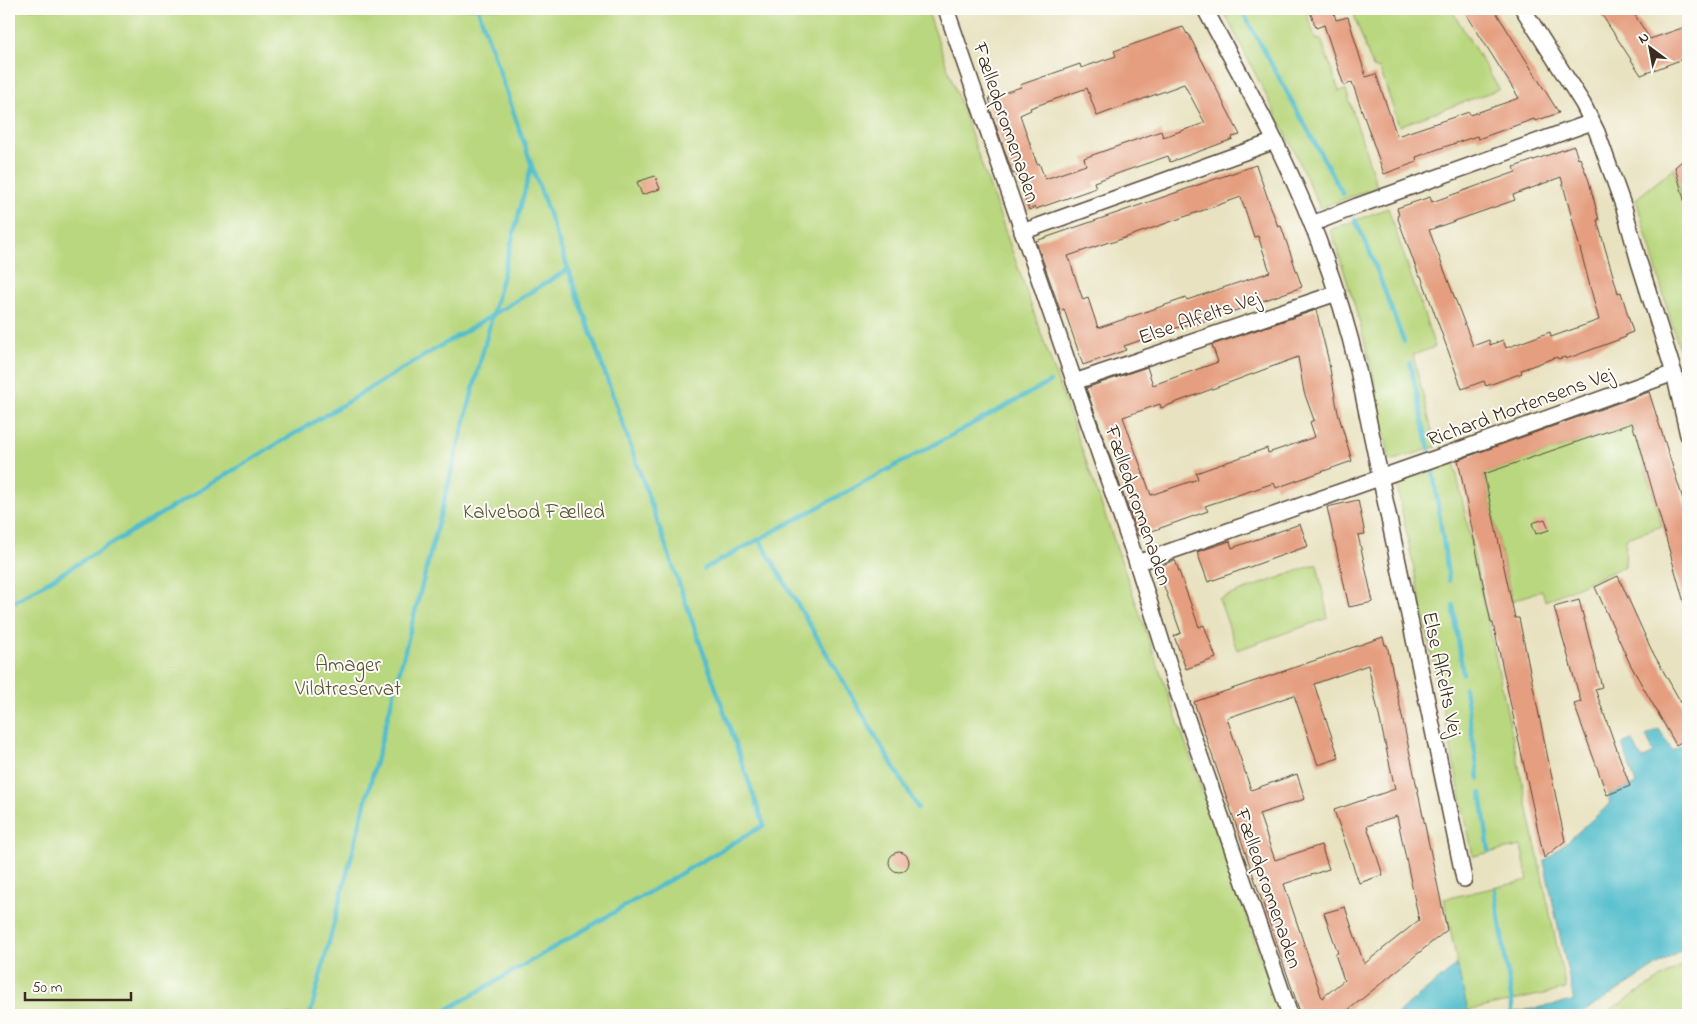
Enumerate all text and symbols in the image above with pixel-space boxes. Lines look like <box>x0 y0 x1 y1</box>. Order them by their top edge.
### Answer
north arrow <box>1624 22 1674 72</box>
text: N <box>1634 27 1653 50</box>
street label: Fælledpromenaden <box>963 38 1047 207</box>
street label: Else Alfelts Vej <box>1135 284 1265 354</box>
street label: Richard Mortensens Vej <box>1423 360 1619 456</box>
street label: Fælledpromenaden <box>1095 421 1179 590</box>
park label: Kalvebod Fælled <box>463 498 605 528</box>
street label: Else Alfelts Vej <box>1413 609 1469 741</box>
park label: Amager Vildtreservat <box>294 651 401 705</box>
street label: Fælledpromenaden <box>1225 804 1309 973</box>
scale bar <box>25 969 131 1001</box>
text: 50 m <box>32 977 63 999</box>

